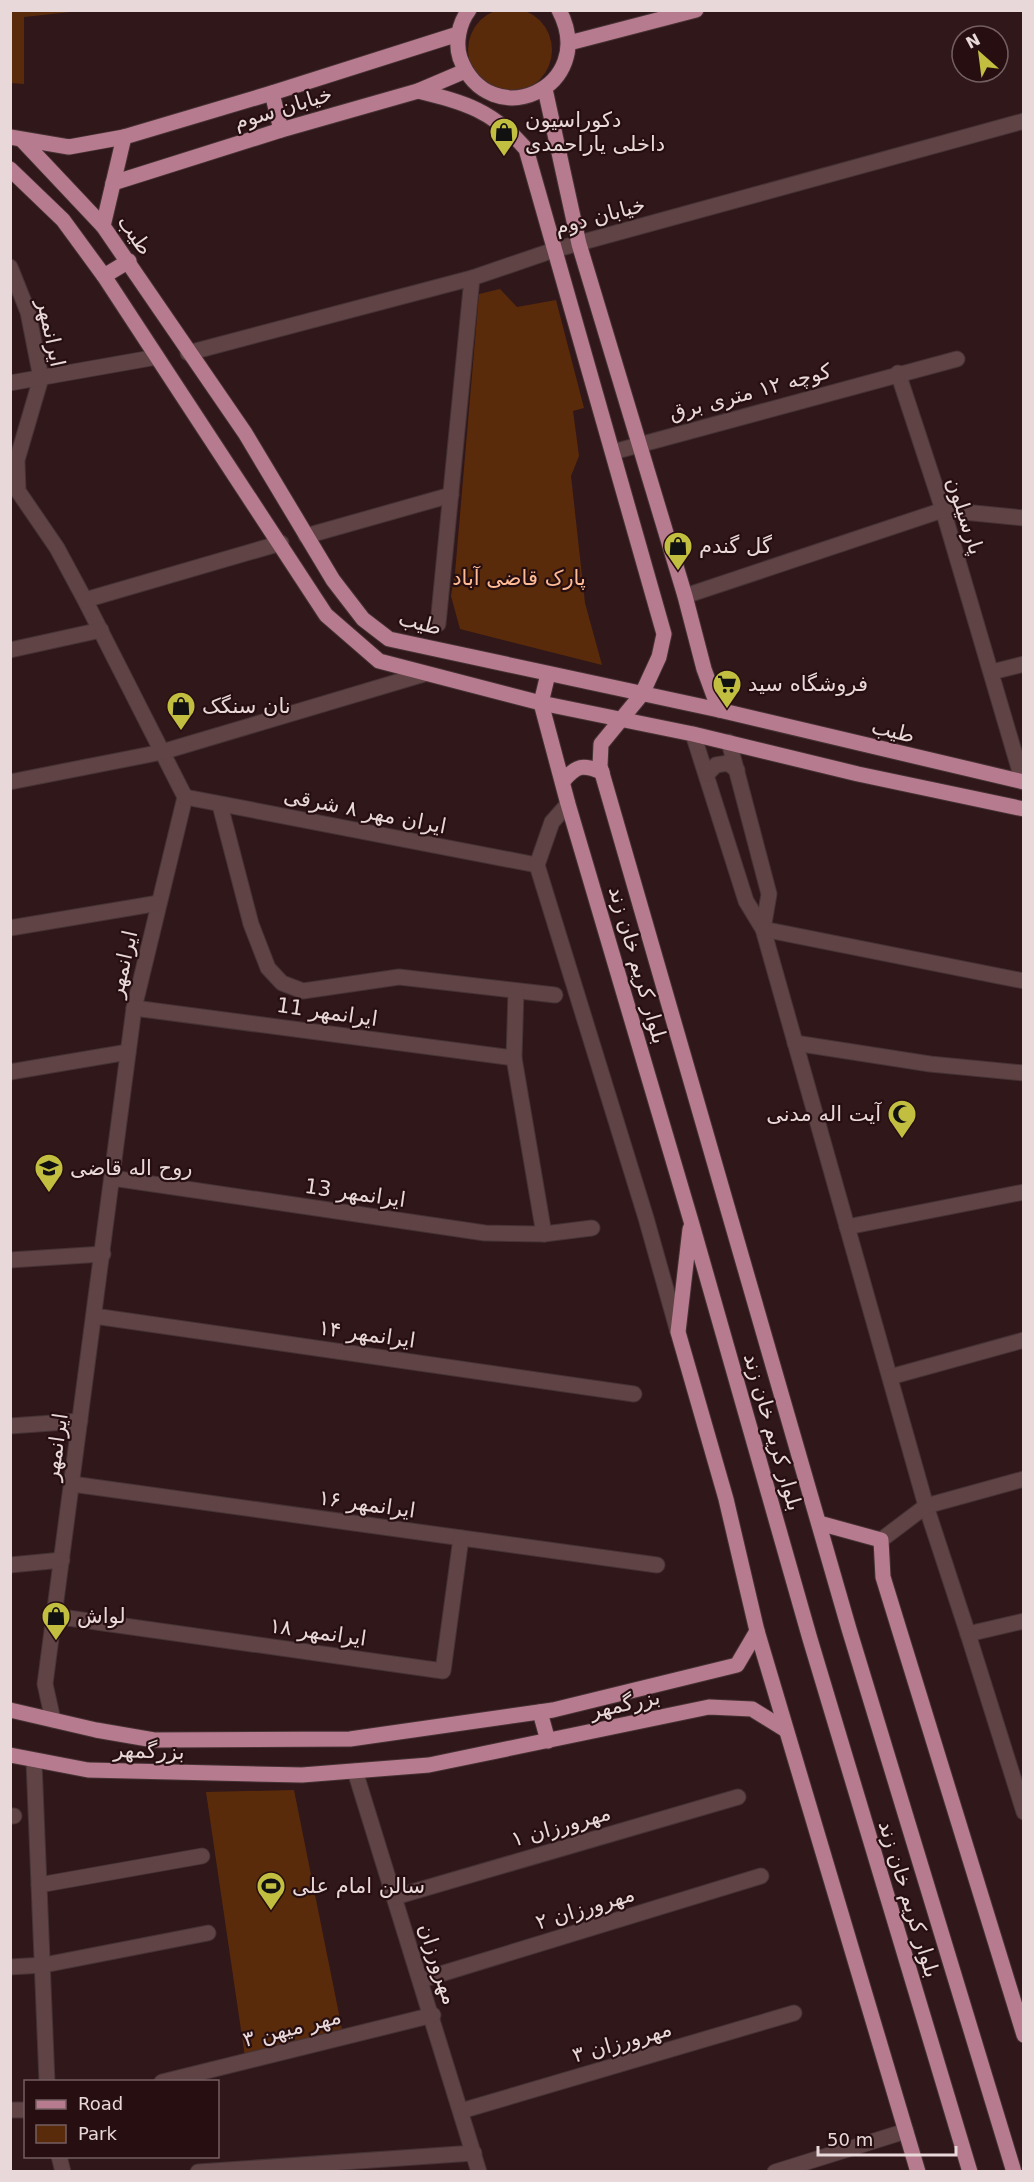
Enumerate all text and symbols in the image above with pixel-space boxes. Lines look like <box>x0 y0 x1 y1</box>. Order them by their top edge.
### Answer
north arrow <box>950 24 1010 84</box>
text: N <box>963 30 984 53</box>
street label: خیابان سوم <box>231 82 335 134</box>
place label: دکوراسیون داخلی یاراحمدی <box>525 108 665 156</box>
shop icon: دکوراسیون داخلی یاراحمدی <box>488 116 520 158</box>
street label: خیابان دوم <box>552 192 648 240</box>
street label: طیب <box>112 210 158 260</box>
street label: ایرانمهر <box>32 296 70 369</box>
street label: کوچه ۱۲ متری برق <box>666 359 834 425</box>
street label: پارسیلون <box>941 474 989 558</box>
shop icon: گل گندم <box>662 530 694 572</box>
place label: گل گندم <box>699 534 772 558</box>
park label: پارک قاضی آباد <box>452 565 586 590</box>
street label: طیب <box>396 606 444 640</box>
supermarket icon: فروشگاه سید <box>711 668 743 710</box>
place label: فروشگاه سید <box>748 672 868 696</box>
shop icon: نان سنگک <box>165 690 197 732</box>
place label: نان سنگک <box>202 694 291 718</box>
street label: طیب <box>869 714 917 748</box>
street label: ایران مهر ٨ شرقی <box>282 783 448 839</box>
street label: بلوار کریم خان زند <box>603 883 672 1047</box>
street label: ایرانمهر <box>103 928 142 1001</box>
street label: ایرانمهر 11 <box>275 993 379 1031</box>
mosque icon: آیت اله مدنی <box>886 1098 918 1140</box>
place label: آیت اله مدنی <box>766 1101 882 1126</box>
school or university icon: روح اله قاضی <box>33 1152 65 1194</box>
place label: روح اله قاضی <box>70 1156 192 1180</box>
street label: ایرانمهر 13 <box>303 1174 407 1212</box>
street label: ایرانمهر ۱۴ <box>317 1315 417 1353</box>
street label: بلوار کریم خان زند <box>738 1350 807 1514</box>
street label: ایرانمهر <box>39 1411 73 1484</box>
street label: ایرانمهر ۱۶ <box>317 1485 417 1523</box>
shop icon: لواش <box>40 1600 72 1642</box>
place label: لواش <box>77 1604 126 1628</box>
street label: ایرانمهر ۱۸ <box>268 1613 368 1651</box>
street label: بزرگمهر <box>587 1685 662 1723</box>
street label: بزرگمهر <box>112 1738 185 1764</box>
street label: مهرورزان ۱ <box>509 1800 613 1852</box>
street label: بلوار کریم خان زند <box>873 1818 944 1981</box>
sports icon: سالن امام علی <box>255 1870 287 1912</box>
place label: سالن امام علی <box>292 1874 425 1898</box>
street label: مهرورزان ۲ <box>533 1882 637 1934</box>
street label: مهرورزان <box>414 1920 462 2008</box>
street label: مهر میهن ۳ <box>240 2004 344 2052</box>
street label: مهرورزان ۳ <box>570 2016 674 2068</box>
legend <box>24 2080 219 2158</box>
text: Road <box>78 2093 123 2114</box>
scale bar <box>818 2119 956 2157</box>
text: Park <box>78 2123 117 2144</box>
text: 50 m <box>827 2129 873 2150</box>

